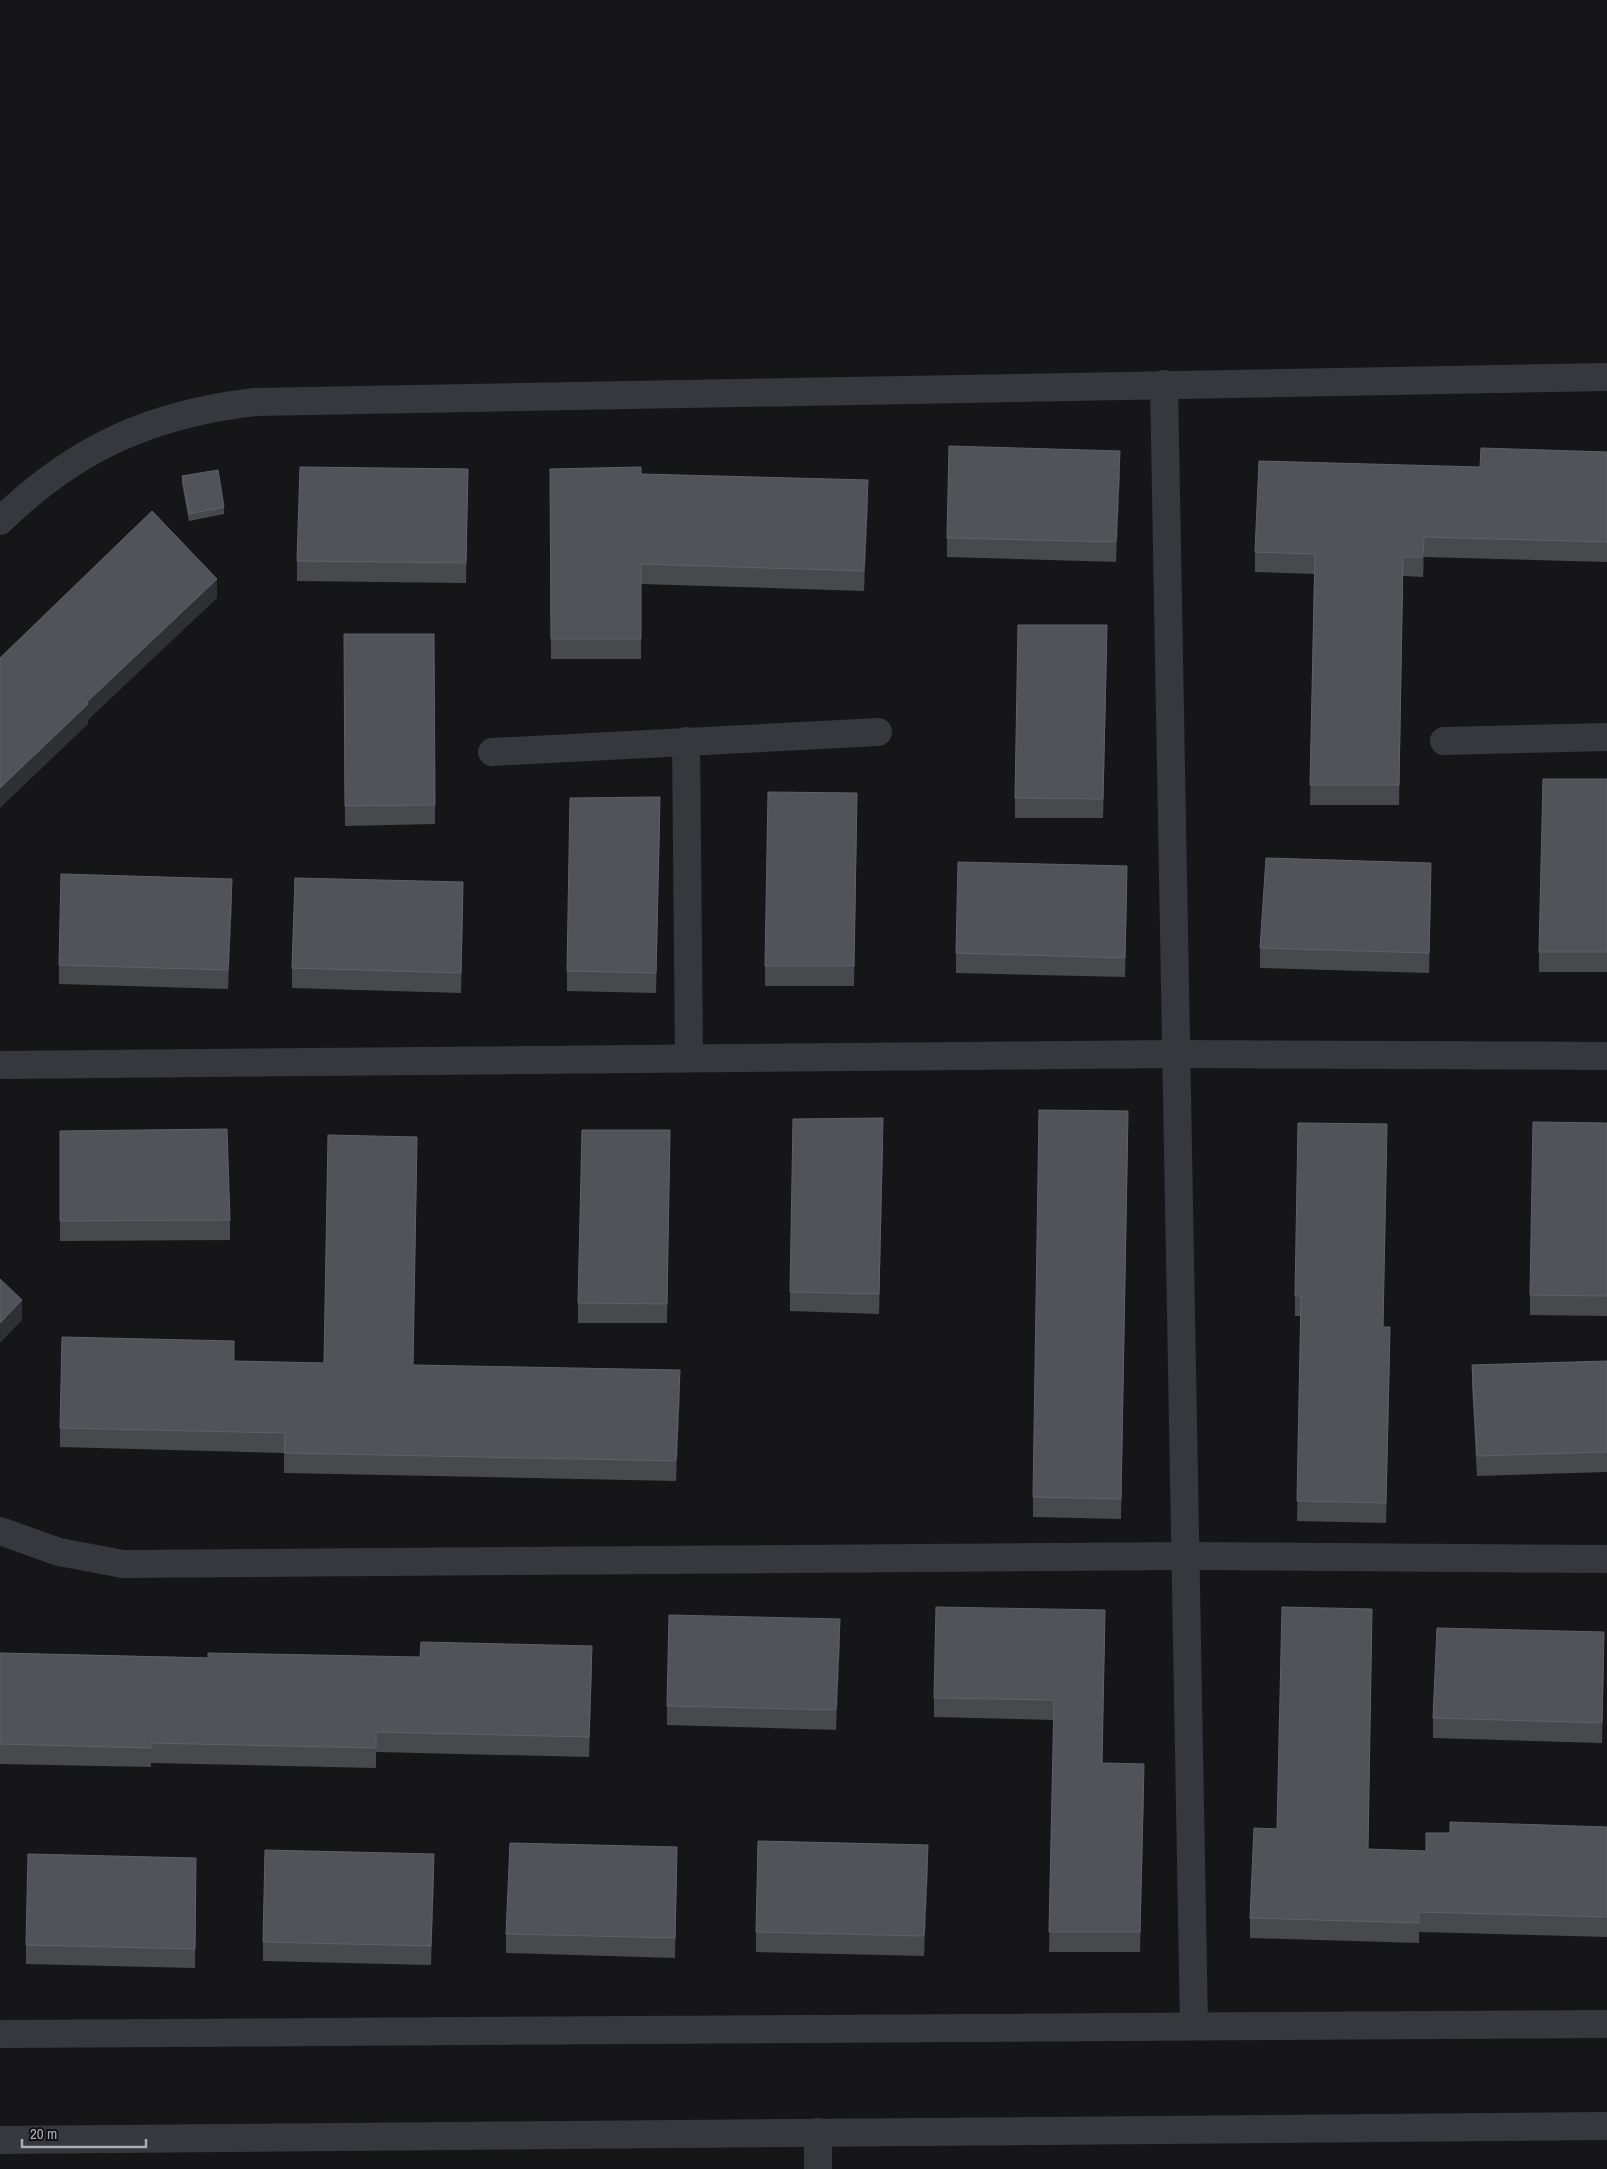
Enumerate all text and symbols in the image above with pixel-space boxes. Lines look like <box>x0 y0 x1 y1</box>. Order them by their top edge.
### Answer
scale bar <box>22 2116 146 2148</box>
text: 20 m <box>30 2123 57 2144</box>

